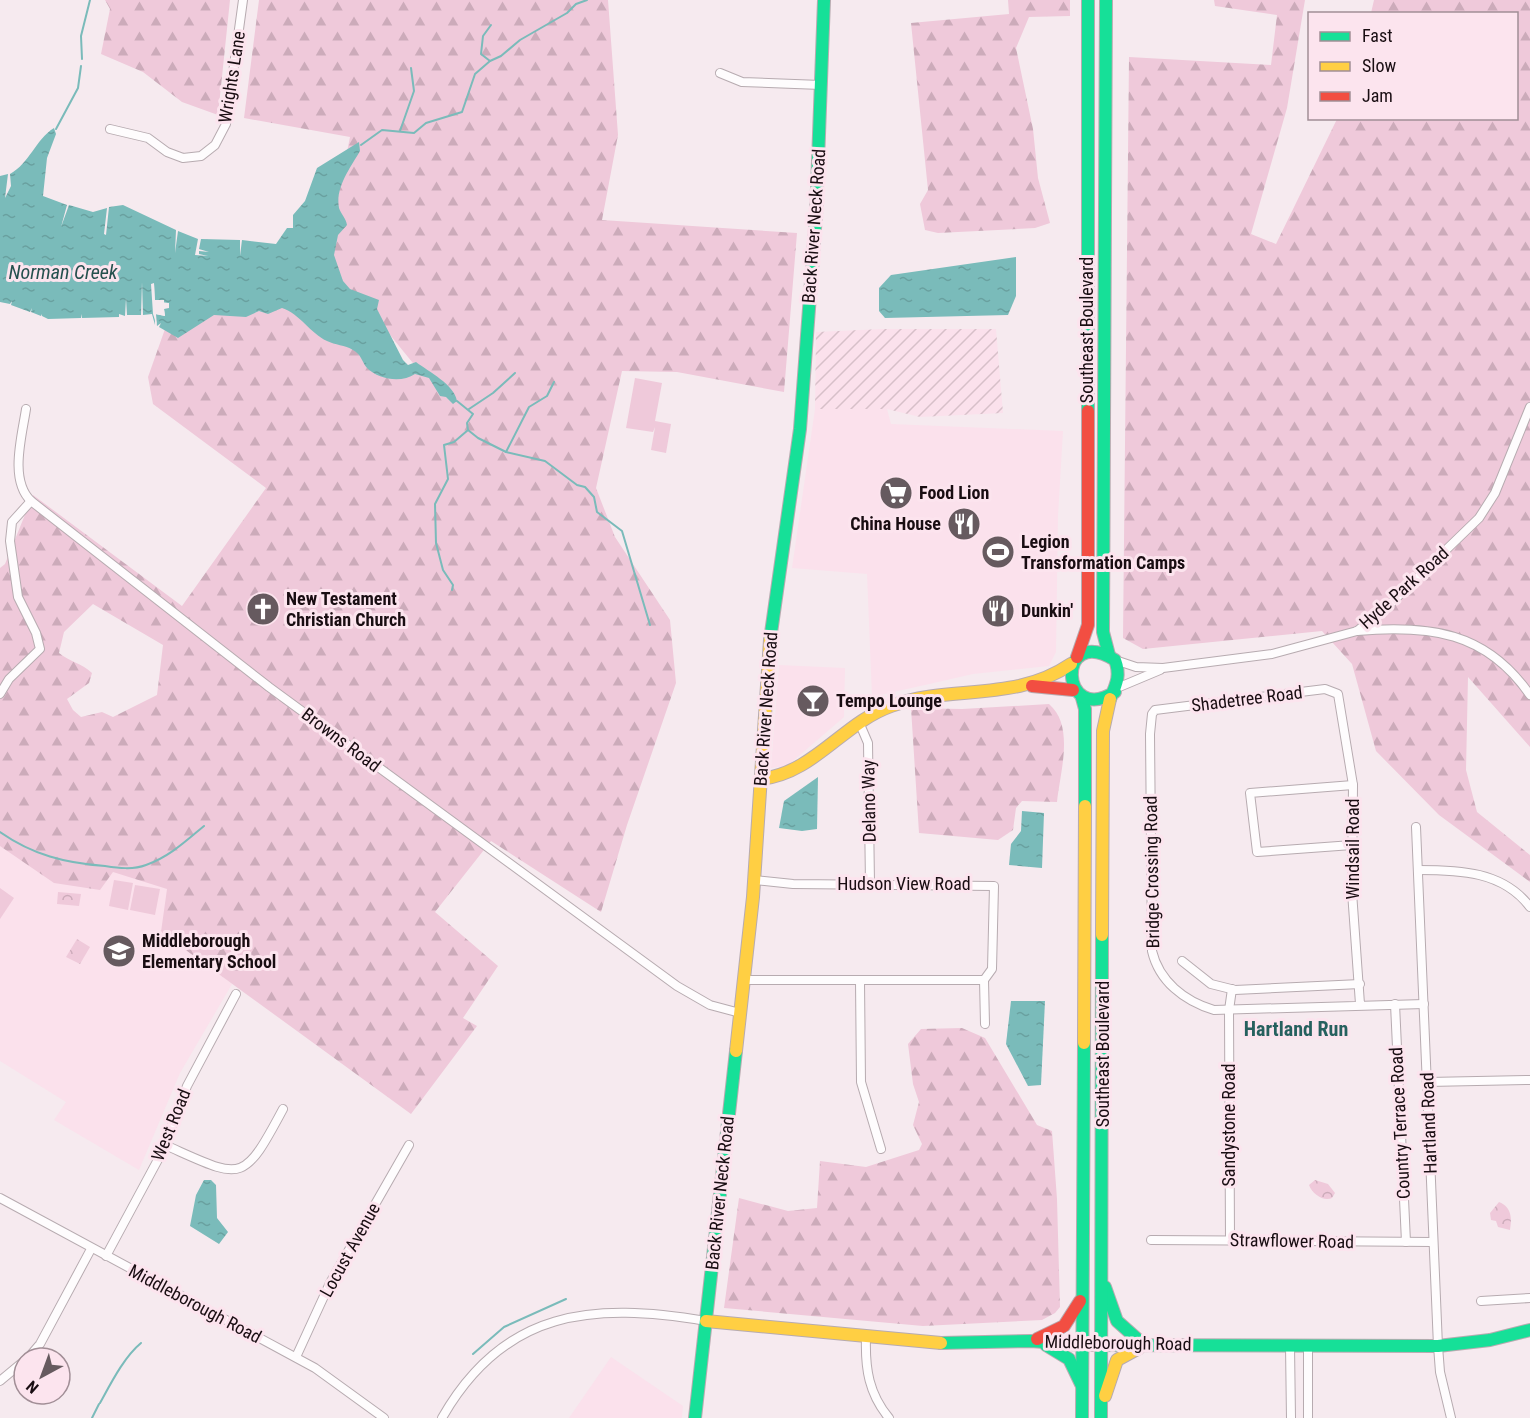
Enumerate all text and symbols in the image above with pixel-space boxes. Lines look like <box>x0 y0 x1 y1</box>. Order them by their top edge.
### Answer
legend <box>1308 12 1518 120</box>
text: Fast <box>1362 25 1393 46</box>
street label: Wrights Lane <box>214 29 249 124</box>
text: Slow <box>1362 55 1397 76</box>
text: Jam <box>1362 85 1393 106</box>
street label: Back River Neck Road <box>798 148 829 304</box>
street label: Southeast Boulevard <box>1076 257 1097 403</box>
water label: Norman Creek <box>8 260 119 284</box>
supermarket icon: Food Lion <box>878 475 914 511</box>
place label: Food Lion <box>919 482 989 503</box>
restaurant icon: China House <box>946 506 982 542</box>
place label: China House <box>850 513 941 534</box>
place label: Legion Transformation Camps <box>1021 531 1185 573</box>
sports icon: Legion Transformation Camps <box>980 534 1016 570</box>
street label: Hyde Park Road <box>1355 542 1452 633</box>
place label: New Testament Christian Church <box>286 588 406 630</box>
church icon: New Testament Christian Church <box>245 591 281 627</box>
restaurant icon: Dunkin' <box>980 593 1016 629</box>
place label: Dunkin' <box>1021 600 1073 621</box>
street label: Back River Neck Road <box>750 631 781 787</box>
street label: Shadetree Road <box>1190 681 1304 716</box>
bar icon: Tempo Lounge <box>795 683 831 719</box>
place label: Tempo Lounge <box>836 690 942 711</box>
street label: Browns Road <box>298 703 385 776</box>
street label: Delano Way <box>857 759 880 843</box>
street label: Bridge Crossing Road <box>1140 795 1163 949</box>
street label: Windsail Road <box>1342 799 1363 899</box>
street label: Hudson View Road <box>837 873 971 894</box>
place label: Middleborough Elementary School <box>142 930 276 972</box>
school or university icon: Middleborough Elementary School <box>101 933 137 969</box>
street label: Southeast Boulevard <box>1092 981 1113 1127</box>
district label: Hartland Run <box>1244 1017 1348 1041</box>
street label: Country Terrace Road <box>1385 1047 1414 1200</box>
street label: Sandystone Road <box>1218 1064 1239 1186</box>
street label: Hartland Road <box>1416 1072 1441 1174</box>
street label: West Road <box>147 1086 194 1164</box>
street label: Back River Neck Road <box>701 1115 738 1271</box>
street label: Locust Avenue <box>315 1199 384 1300</box>
street label: Strawflower Road <box>1230 1229 1354 1252</box>
street label: Middleborough Road <box>125 1260 265 1347</box>
street label: Middleborough Road <box>1044 1331 1192 1354</box>
north arrow <box>12 1346 72 1406</box>
text: N <box>23 1377 42 1397</box>

